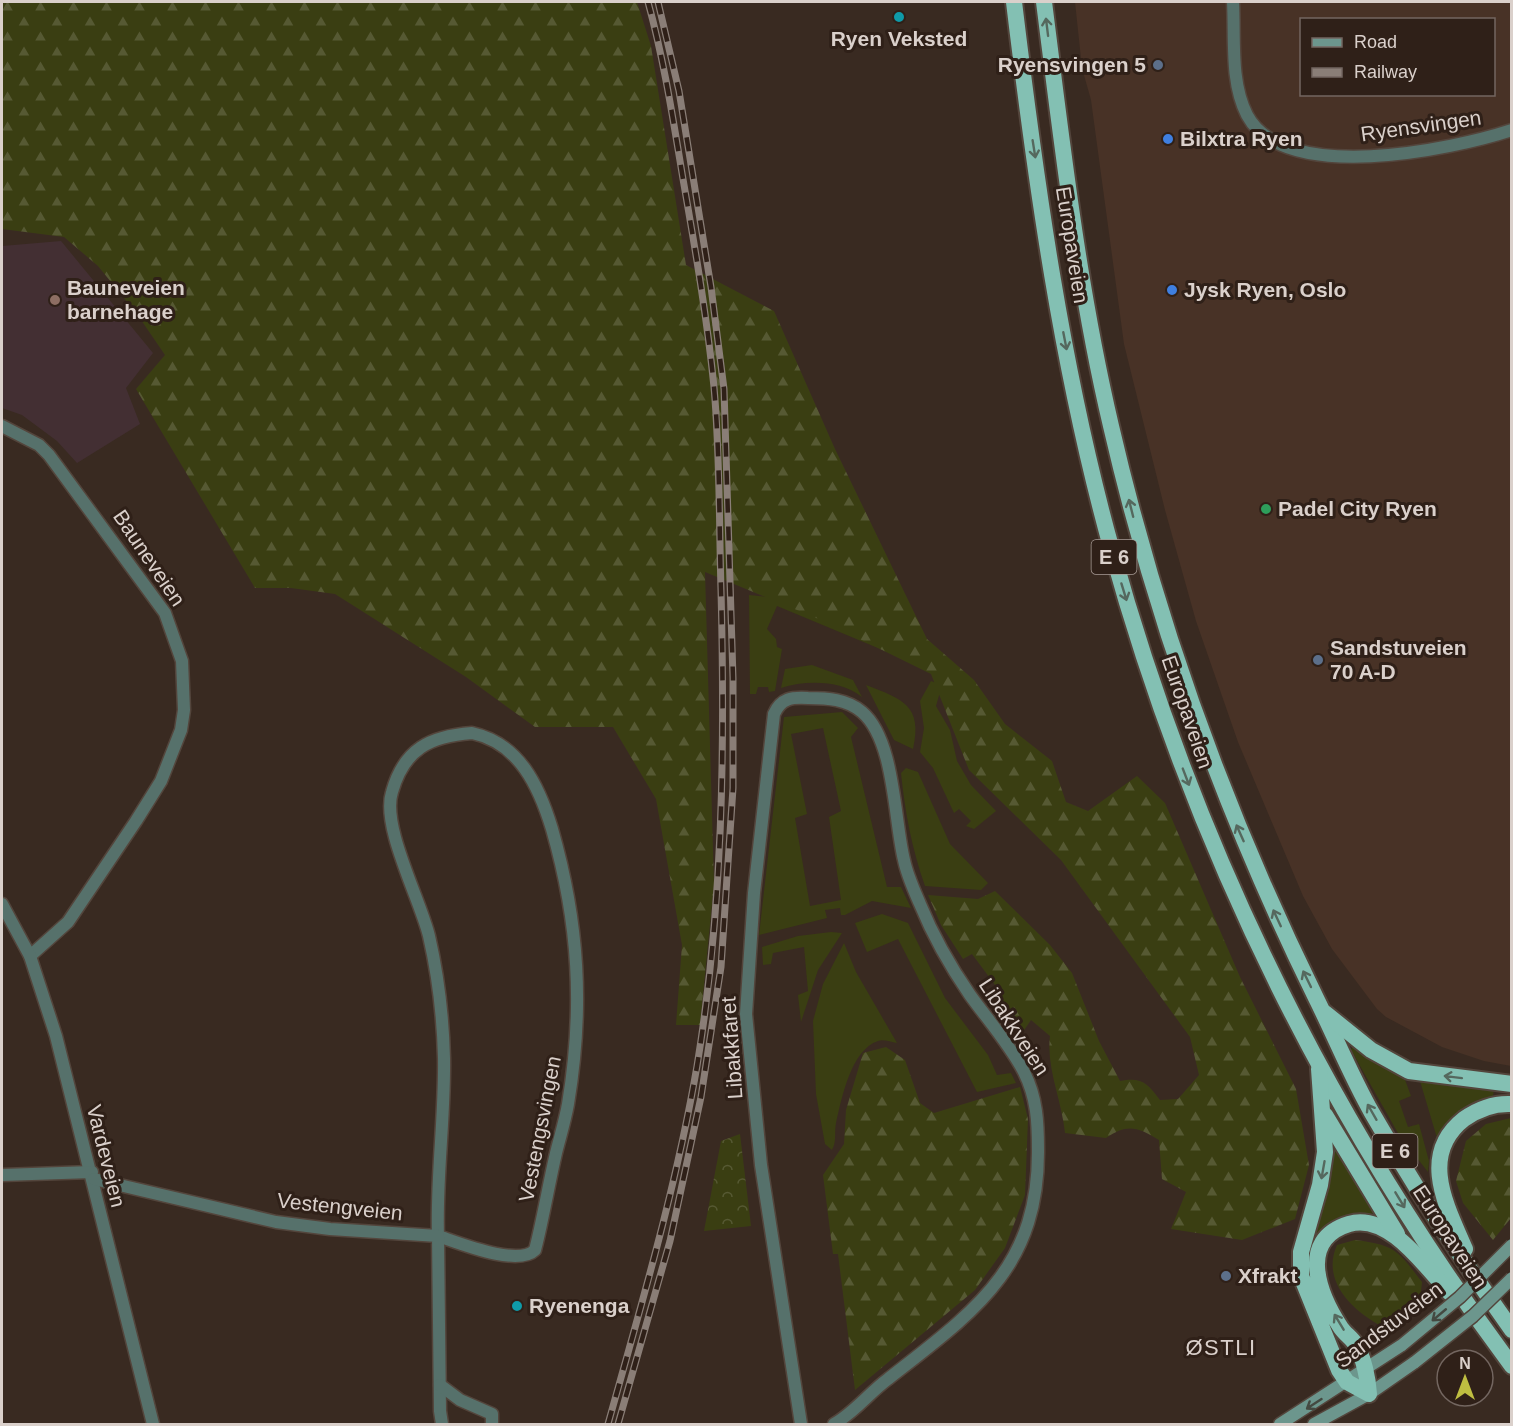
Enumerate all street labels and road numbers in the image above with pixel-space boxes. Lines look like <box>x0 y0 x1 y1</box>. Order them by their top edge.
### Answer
street label: Ryensvingen <box>1359 106 1483 145</box>
street label: Europaveien <box>1052 185 1093 305</box>
street label: Bauneveien <box>109 505 190 610</box>
road number: E 6 <box>1092 540 1136 574</box>
street label: Europaveien <box>1157 652 1218 771</box>
street label: Libakkveien <box>975 974 1054 1079</box>
street label: Libakkfaret <box>716 996 747 1100</box>
street label: Vestengsvingen <box>514 1054 565 1204</box>
street label: Vardeveien <box>83 1102 130 1209</box>
road number: E 6 <box>1372 1134 1418 1168</box>
street label: Europaveien <box>1409 1181 1492 1292</box>
street label: Vestengveien <box>276 1188 404 1225</box>
street label: Sandstuveien <box>1331 1277 1446 1372</box>

